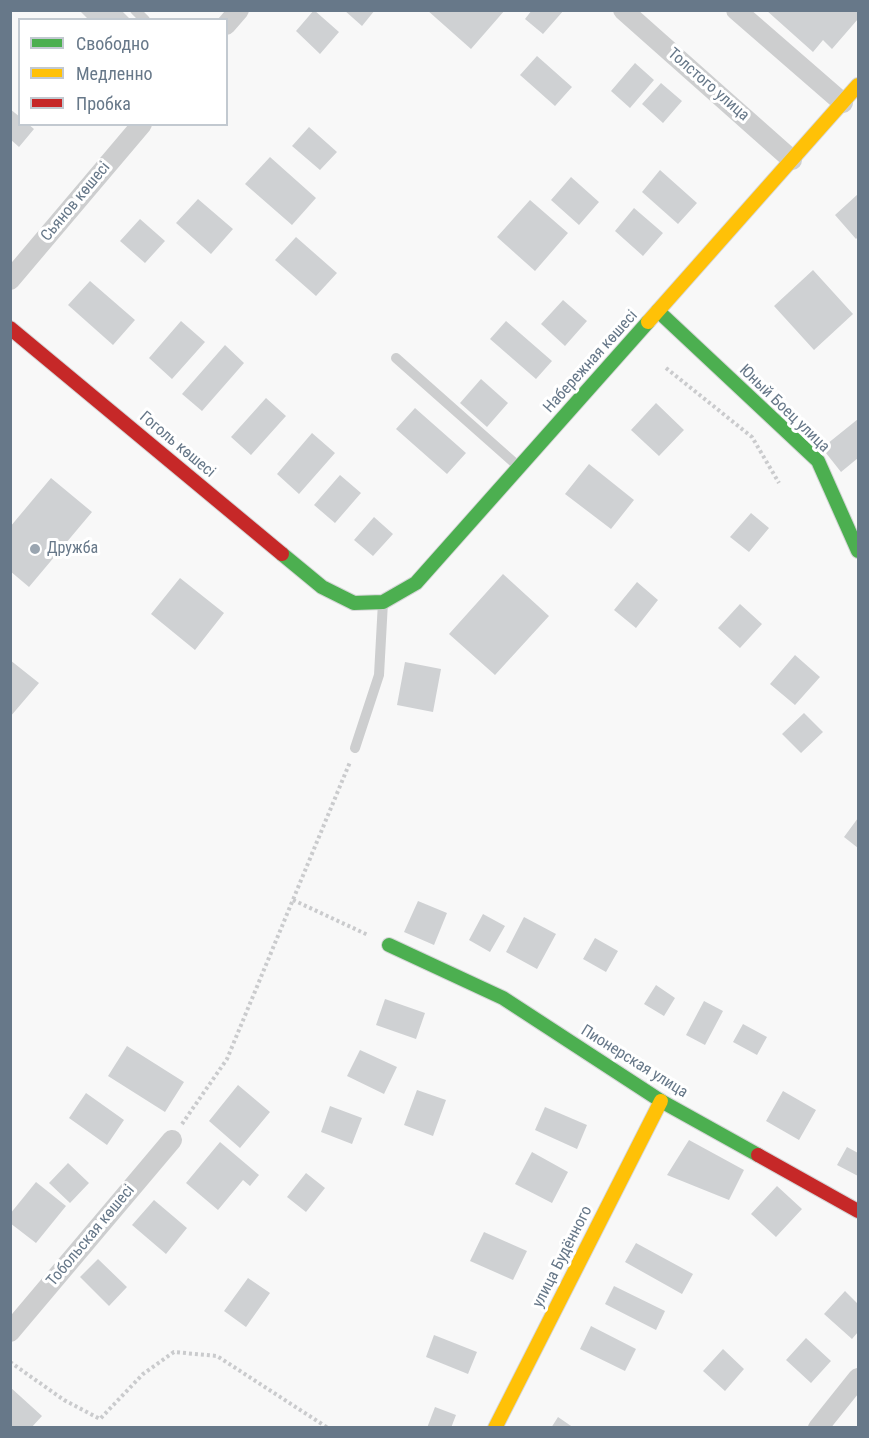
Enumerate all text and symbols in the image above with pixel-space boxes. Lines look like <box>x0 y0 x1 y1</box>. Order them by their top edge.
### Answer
legend <box>18 18 228 126</box>
text: Свободно <box>76 33 149 54</box>
street label: Толстого улица <box>663 44 753 126</box>
text: Медленно <box>76 63 153 84</box>
text: Пробка <box>76 93 131 114</box>
street label: Сьянов көшесі <box>37 158 115 246</box>
street label: Набережная көшесі <box>540 307 642 417</box>
street label: Юный Боец улица <box>735 361 833 457</box>
street label: Гоголь көшесі <box>135 408 219 482</box>
place label: Дружба <box>47 539 98 559</box>
marker: Дружба <box>28 542 42 556</box>
street label: Пионерская улица <box>577 1021 691 1103</box>
street label: Тобольская көшесі <box>43 1181 139 1291</box>
street label: улица Будённого <box>529 1203 597 1311</box>

